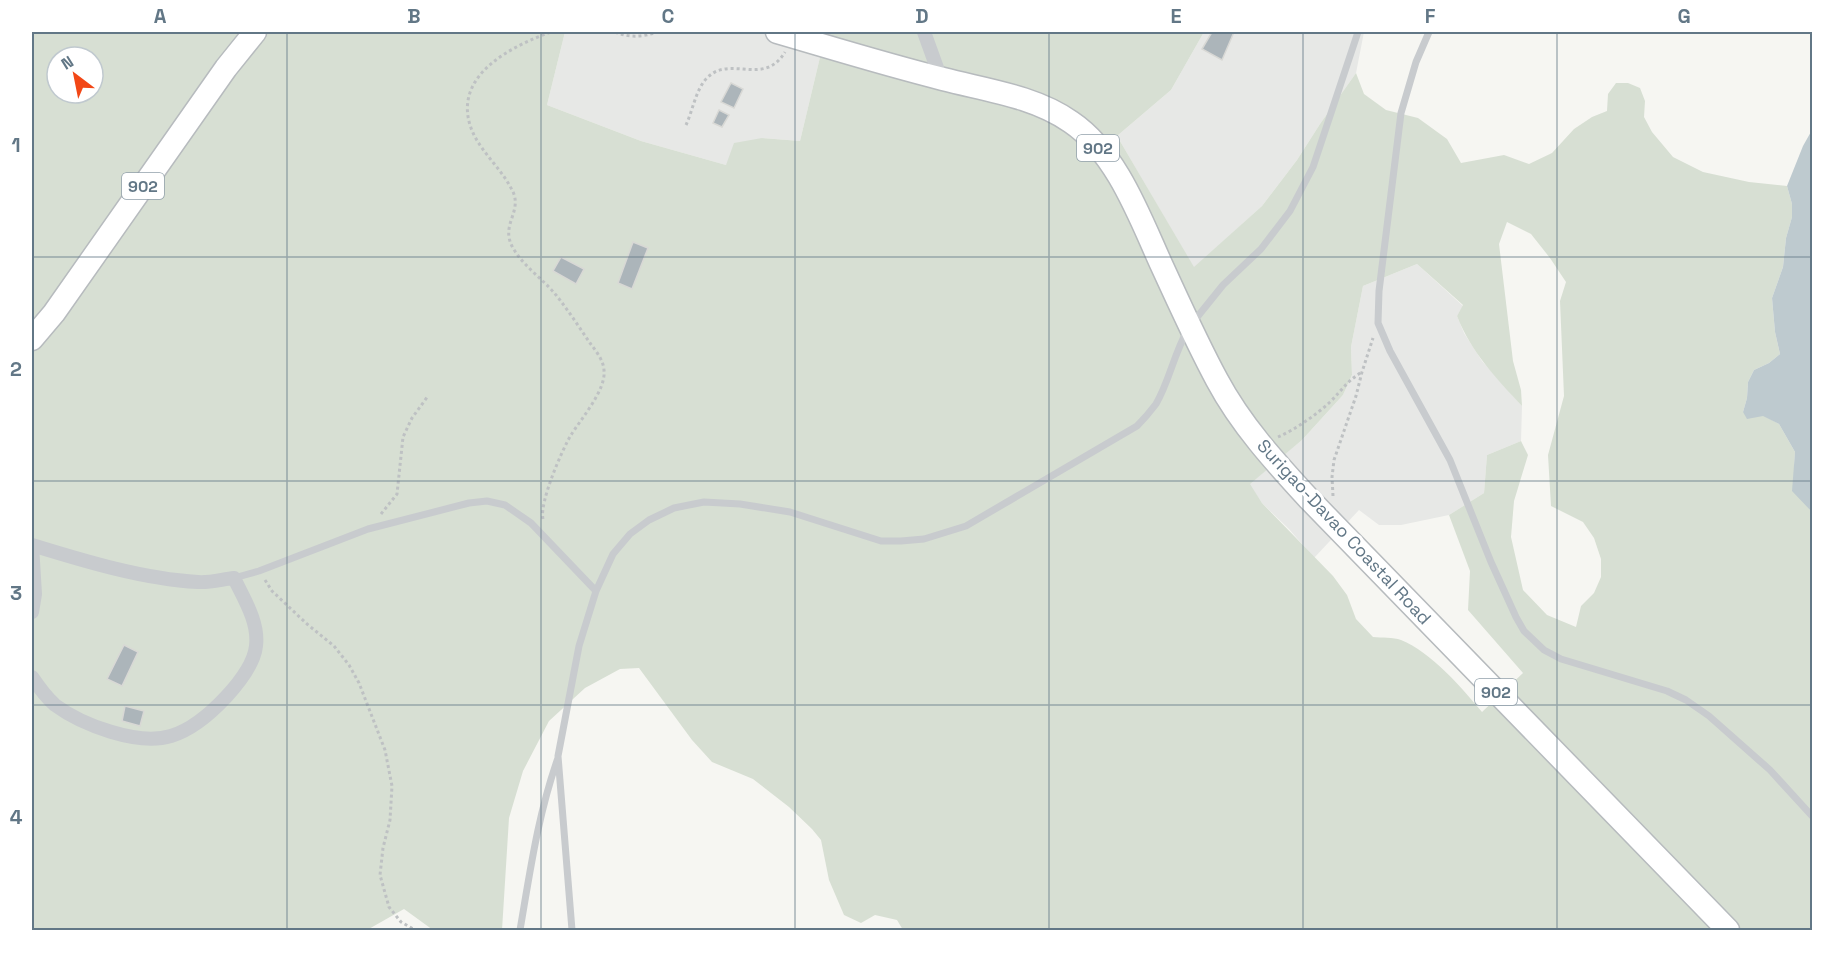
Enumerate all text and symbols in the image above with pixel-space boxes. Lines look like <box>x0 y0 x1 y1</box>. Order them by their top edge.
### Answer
text: A <box>154 3 167 29</box>
text: B <box>407 3 421 29</box>
text: C <box>662 3 675 29</box>
text: D <box>915 3 929 29</box>
text: E <box>1170 3 1182 29</box>
text: F <box>1425 3 1436 29</box>
text: G <box>1677 3 1691 29</box>
north arrow <box>45 45 105 105</box>
text: N <box>57 51 77 74</box>
text: 1 <box>11 132 21 158</box>
road number: 902 <box>1077 135 1119 161</box>
road number: 902 <box>122 173 164 199</box>
text: 2 <box>10 356 22 382</box>
street label: Surigao-Davao Coastal Road <box>1252 434 1436 629</box>
text: 3 <box>10 580 22 606</box>
road number: 902 <box>1475 679 1517 705</box>
text: 4 <box>10 804 23 830</box>

